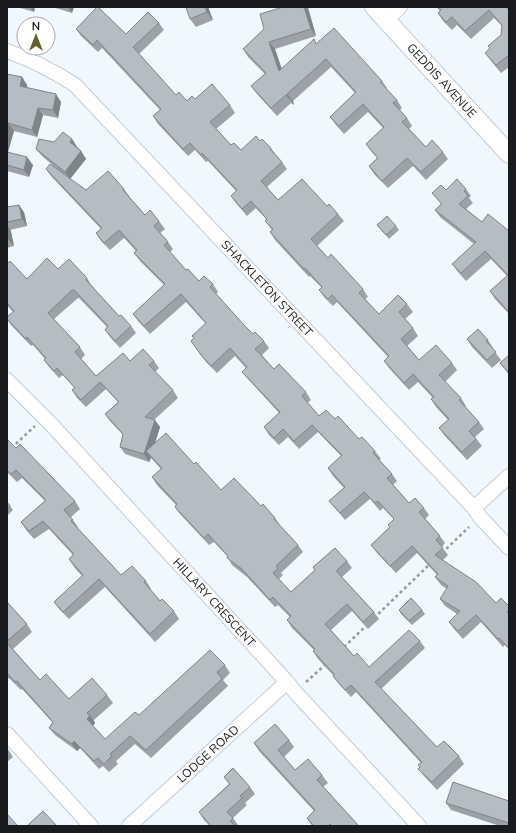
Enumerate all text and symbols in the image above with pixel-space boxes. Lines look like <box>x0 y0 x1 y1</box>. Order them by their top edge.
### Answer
north arrow <box>16 16 56 56</box>
text: N <box>32 19 40 33</box>
street label: GEDDIS AVENUE <box>404 40 480 121</box>
street label: SHACKLETON STREET <box>218 237 317 340</box>
street label: HILLARY CRESCENT <box>170 555 259 650</box>
street label: LODGE ROAD <box>174 722 242 786</box>

